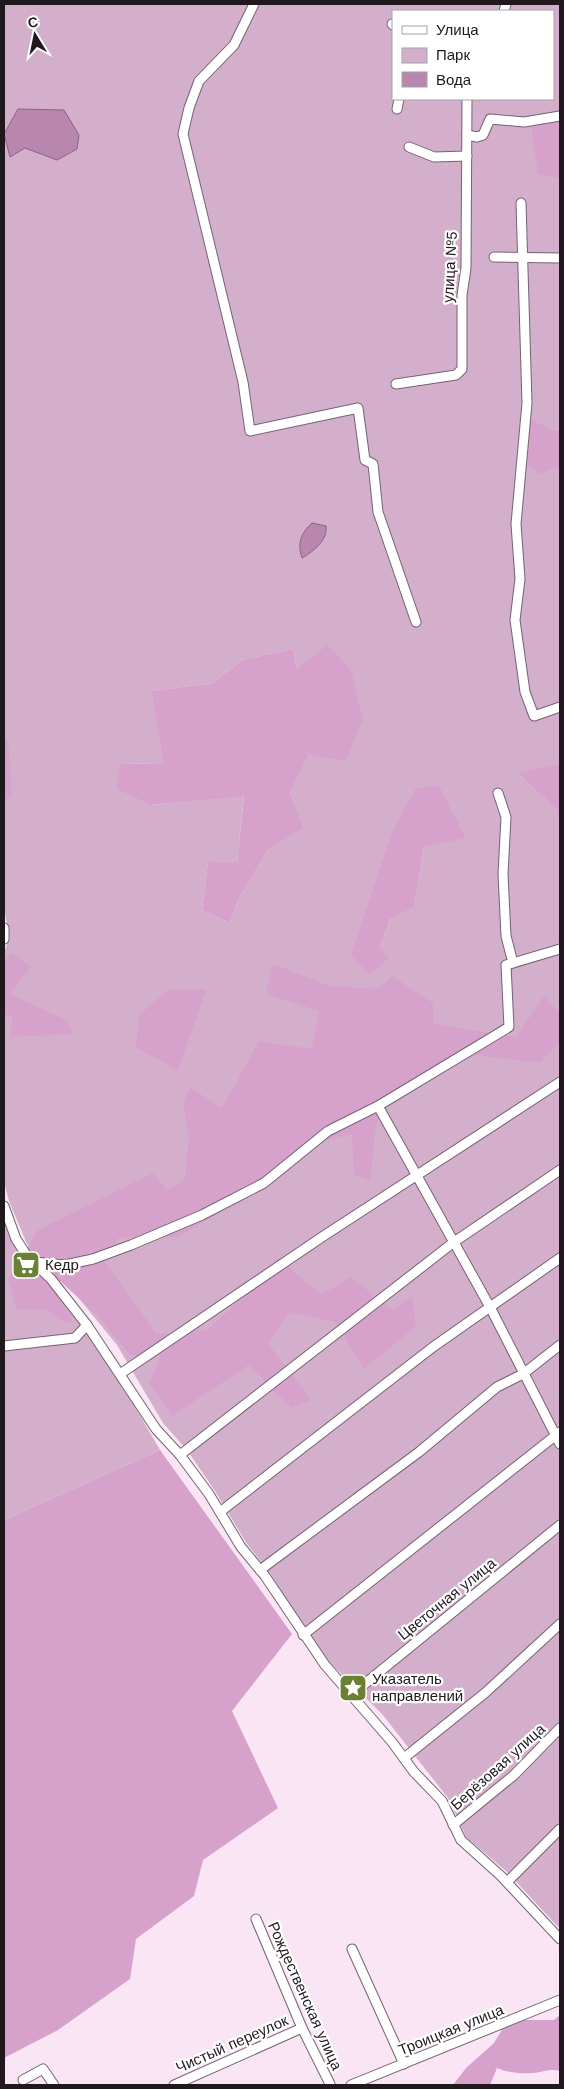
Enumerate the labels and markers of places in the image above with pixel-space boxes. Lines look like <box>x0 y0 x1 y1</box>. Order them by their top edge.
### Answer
supermarket icon: Кедр <box>11 1250 41 1280</box>
place label: Кедр <box>45 1256 79 1274</box>
place label: Указатель направлений <box>372 1670 463 1705</box>
place icon: Указатель направлений <box>338 1673 368 1703</box>

